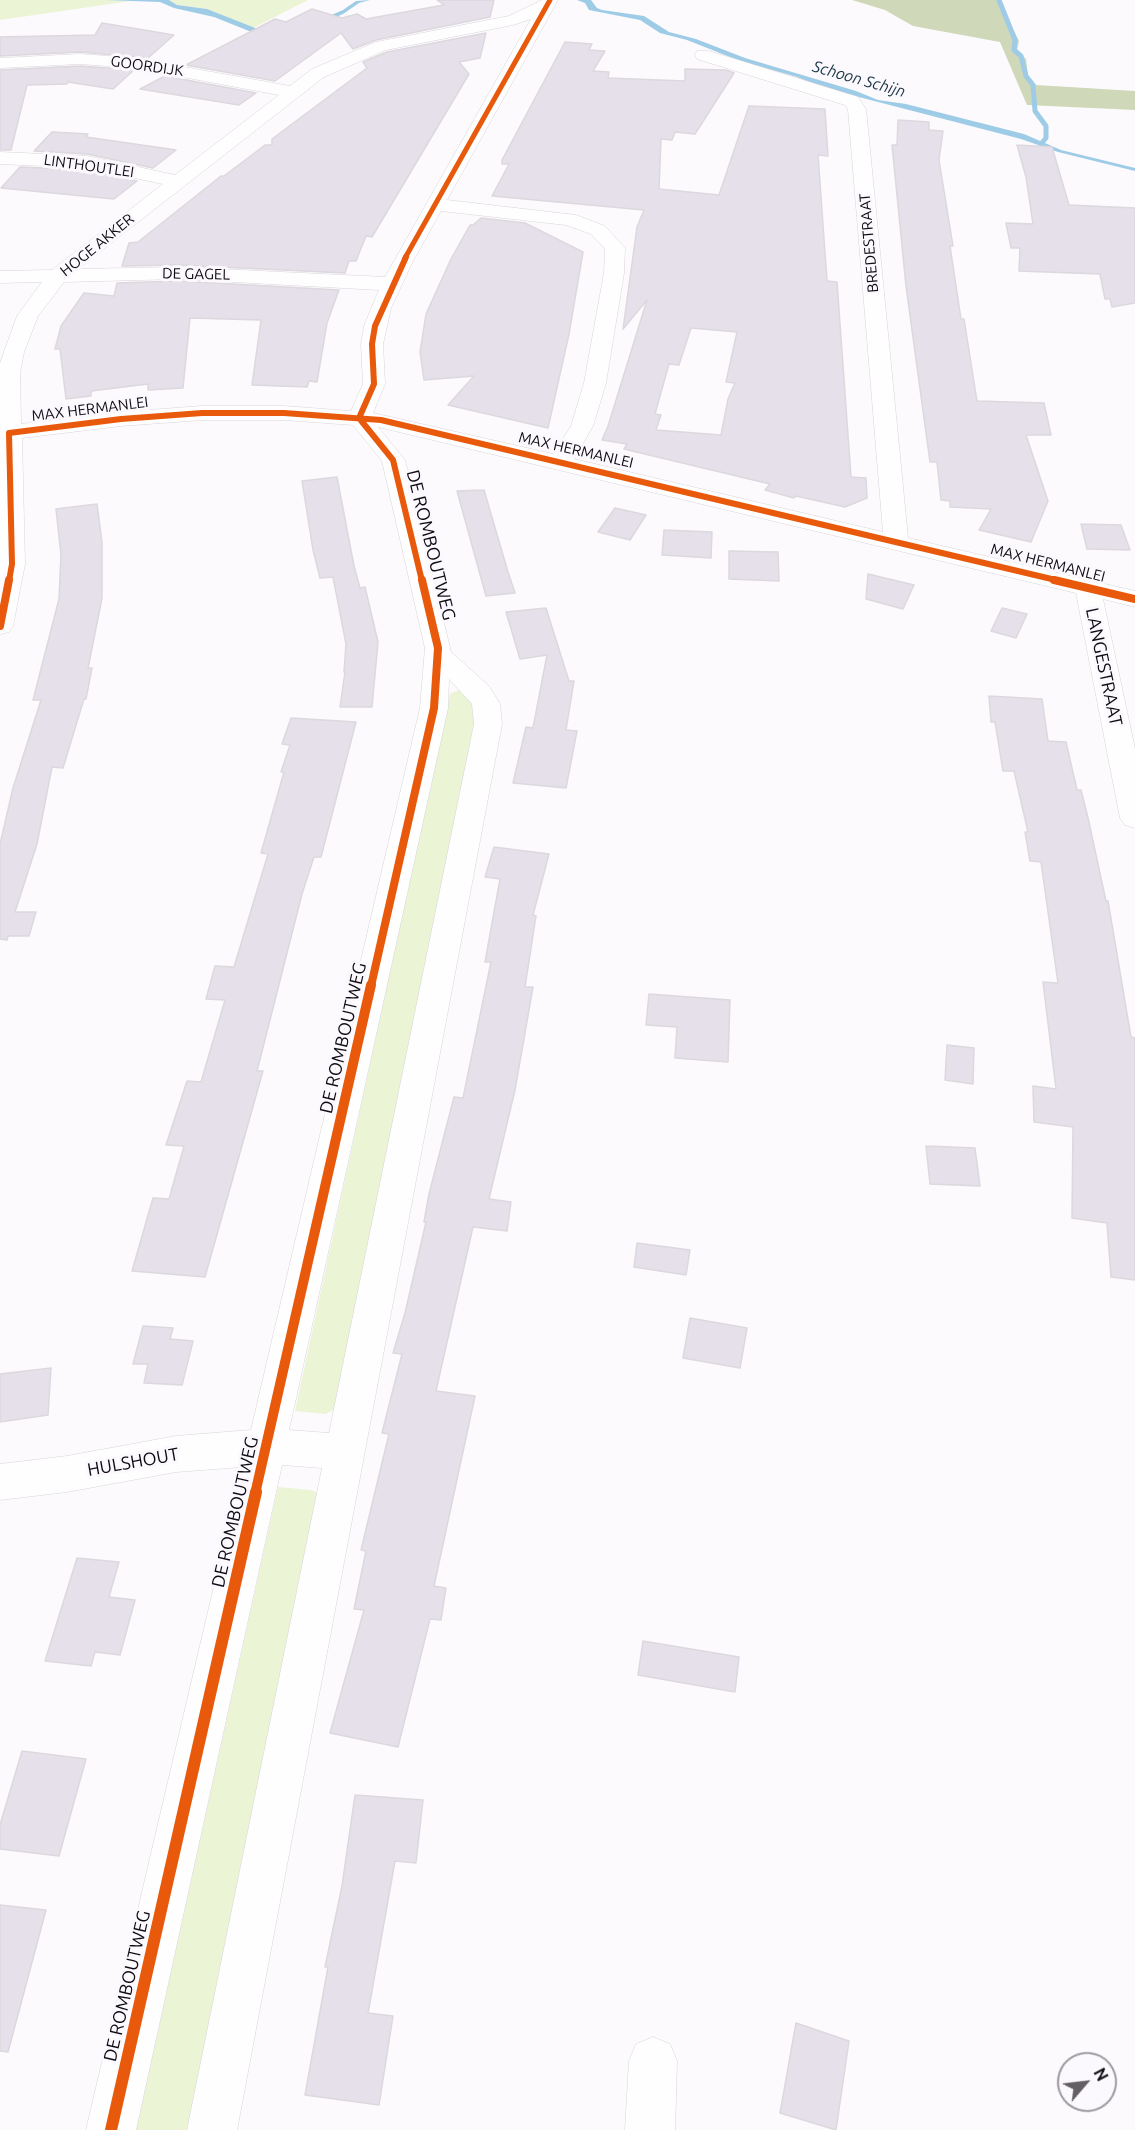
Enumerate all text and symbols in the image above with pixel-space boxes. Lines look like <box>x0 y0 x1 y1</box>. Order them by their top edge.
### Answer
street label: GOORDIJK <box>109 52 185 80</box>
water label: Schoon Schijn <box>810 57 908 101</box>
street label: LINTHOUTLEI <box>43 151 135 181</box>
street label: BREDESTRAAT <box>856 193 882 293</box>
street label: HOGE AKKER <box>56 210 138 280</box>
street label: DE GAGEL <box>162 264 230 284</box>
street label: MAX HERMANLEI <box>31 393 149 425</box>
street label: MAX HERMANLEI <box>517 428 635 472</box>
street label: DE ROMBOUTWEG <box>402 468 460 622</box>
street label: MAX HERMANLEI <box>989 540 1107 586</box>
street label: LANGESTRAAT <box>1081 606 1127 728</box>
street label: DE ROMBOUTWEG <box>315 960 371 1116</box>
street label: DE ROMBOUTWEG <box>207 1434 263 1590</box>
street label: HULSHOUT <box>86 1443 180 1481</box>
street label: DE ROMBOUTWEG <box>99 1908 155 2064</box>
north arrow <box>1057 2052 1117 2112</box>
text: N <box>1090 2065 1112 2084</box>

